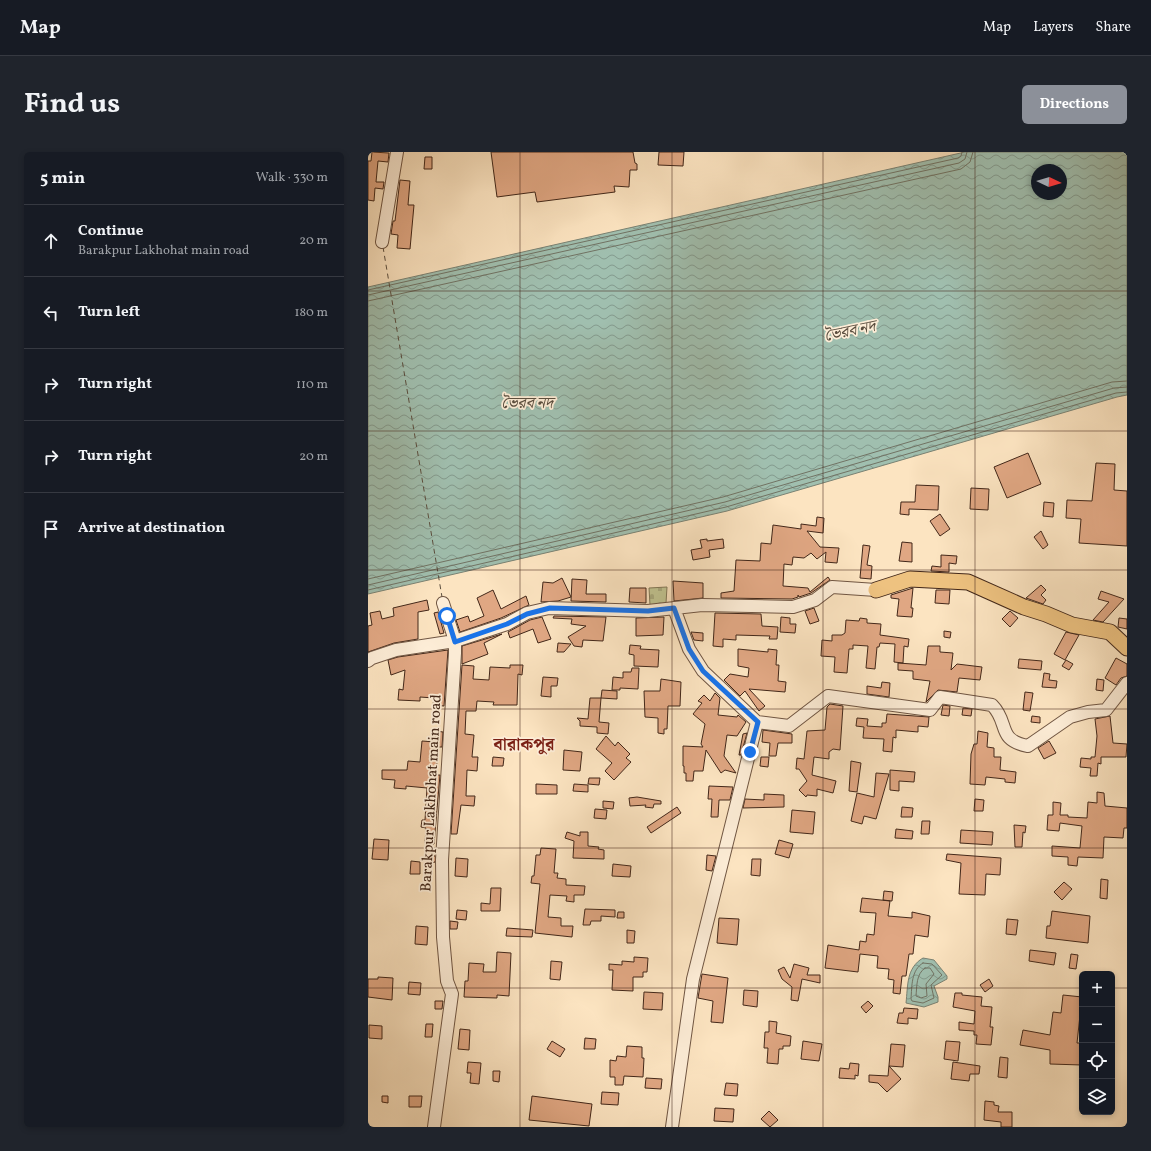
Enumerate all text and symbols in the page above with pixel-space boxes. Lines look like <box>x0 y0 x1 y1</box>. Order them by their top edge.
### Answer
text: Map <box>20 15 61 41</box>
text: Map <box>983 18 1011 37</box>
text: Layers <box>1033 18 1073 37</box>
text: Share <box>1095 18 1131 37</box>
text: Find us <box>24 85 120 124</box>
button: Directions <box>1022 85 1127 124</box>
north arrow <box>1031 164 1067 200</box>
text: 5 min <box>40 167 85 190</box>
text: Walk · 330 m <box>256 169 328 187</box>
text: Continue <box>78 221 143 242</box>
icon: ahead <box>40 230 62 252</box>
text: 20 m <box>299 232 328 250</box>
text: Barakpur Lakhohat main road <box>78 242 249 260</box>
icon: left <box>40 302 62 324</box>
text: Turn left <box>78 302 140 323</box>
text: 180 m <box>294 304 328 322</box>
water label: ভৈরব নদ <box>822 315 881 348</box>
icon: right <box>40 374 62 396</box>
text: Turn right <box>78 374 152 395</box>
text: 110 m <box>296 376 328 394</box>
water label: ভৈরব নদ <box>501 393 556 415</box>
icon: right <box>40 446 62 468</box>
text: Turn right <box>78 446 152 467</box>
text: 20 m <box>299 448 328 466</box>
icon: arrive <box>40 518 62 540</box>
text: Arrive at destination <box>78 518 225 539</box>
route start <box>438 607 456 625</box>
street label: Barakpur Lakhohat main road <box>416 694 448 892</box>
district label: বারাকপুর <box>493 734 555 757</box>
route end <box>741 743 759 761</box>
map controls <box>1079 971 1115 1115</box>
button: + <box>1079 971 1115 1007</box>
button: − <box>1079 1007 1115 1043</box>
button: locate <box>1079 1043 1115 1079</box>
button: layers <box>1079 1079 1115 1115</box>

